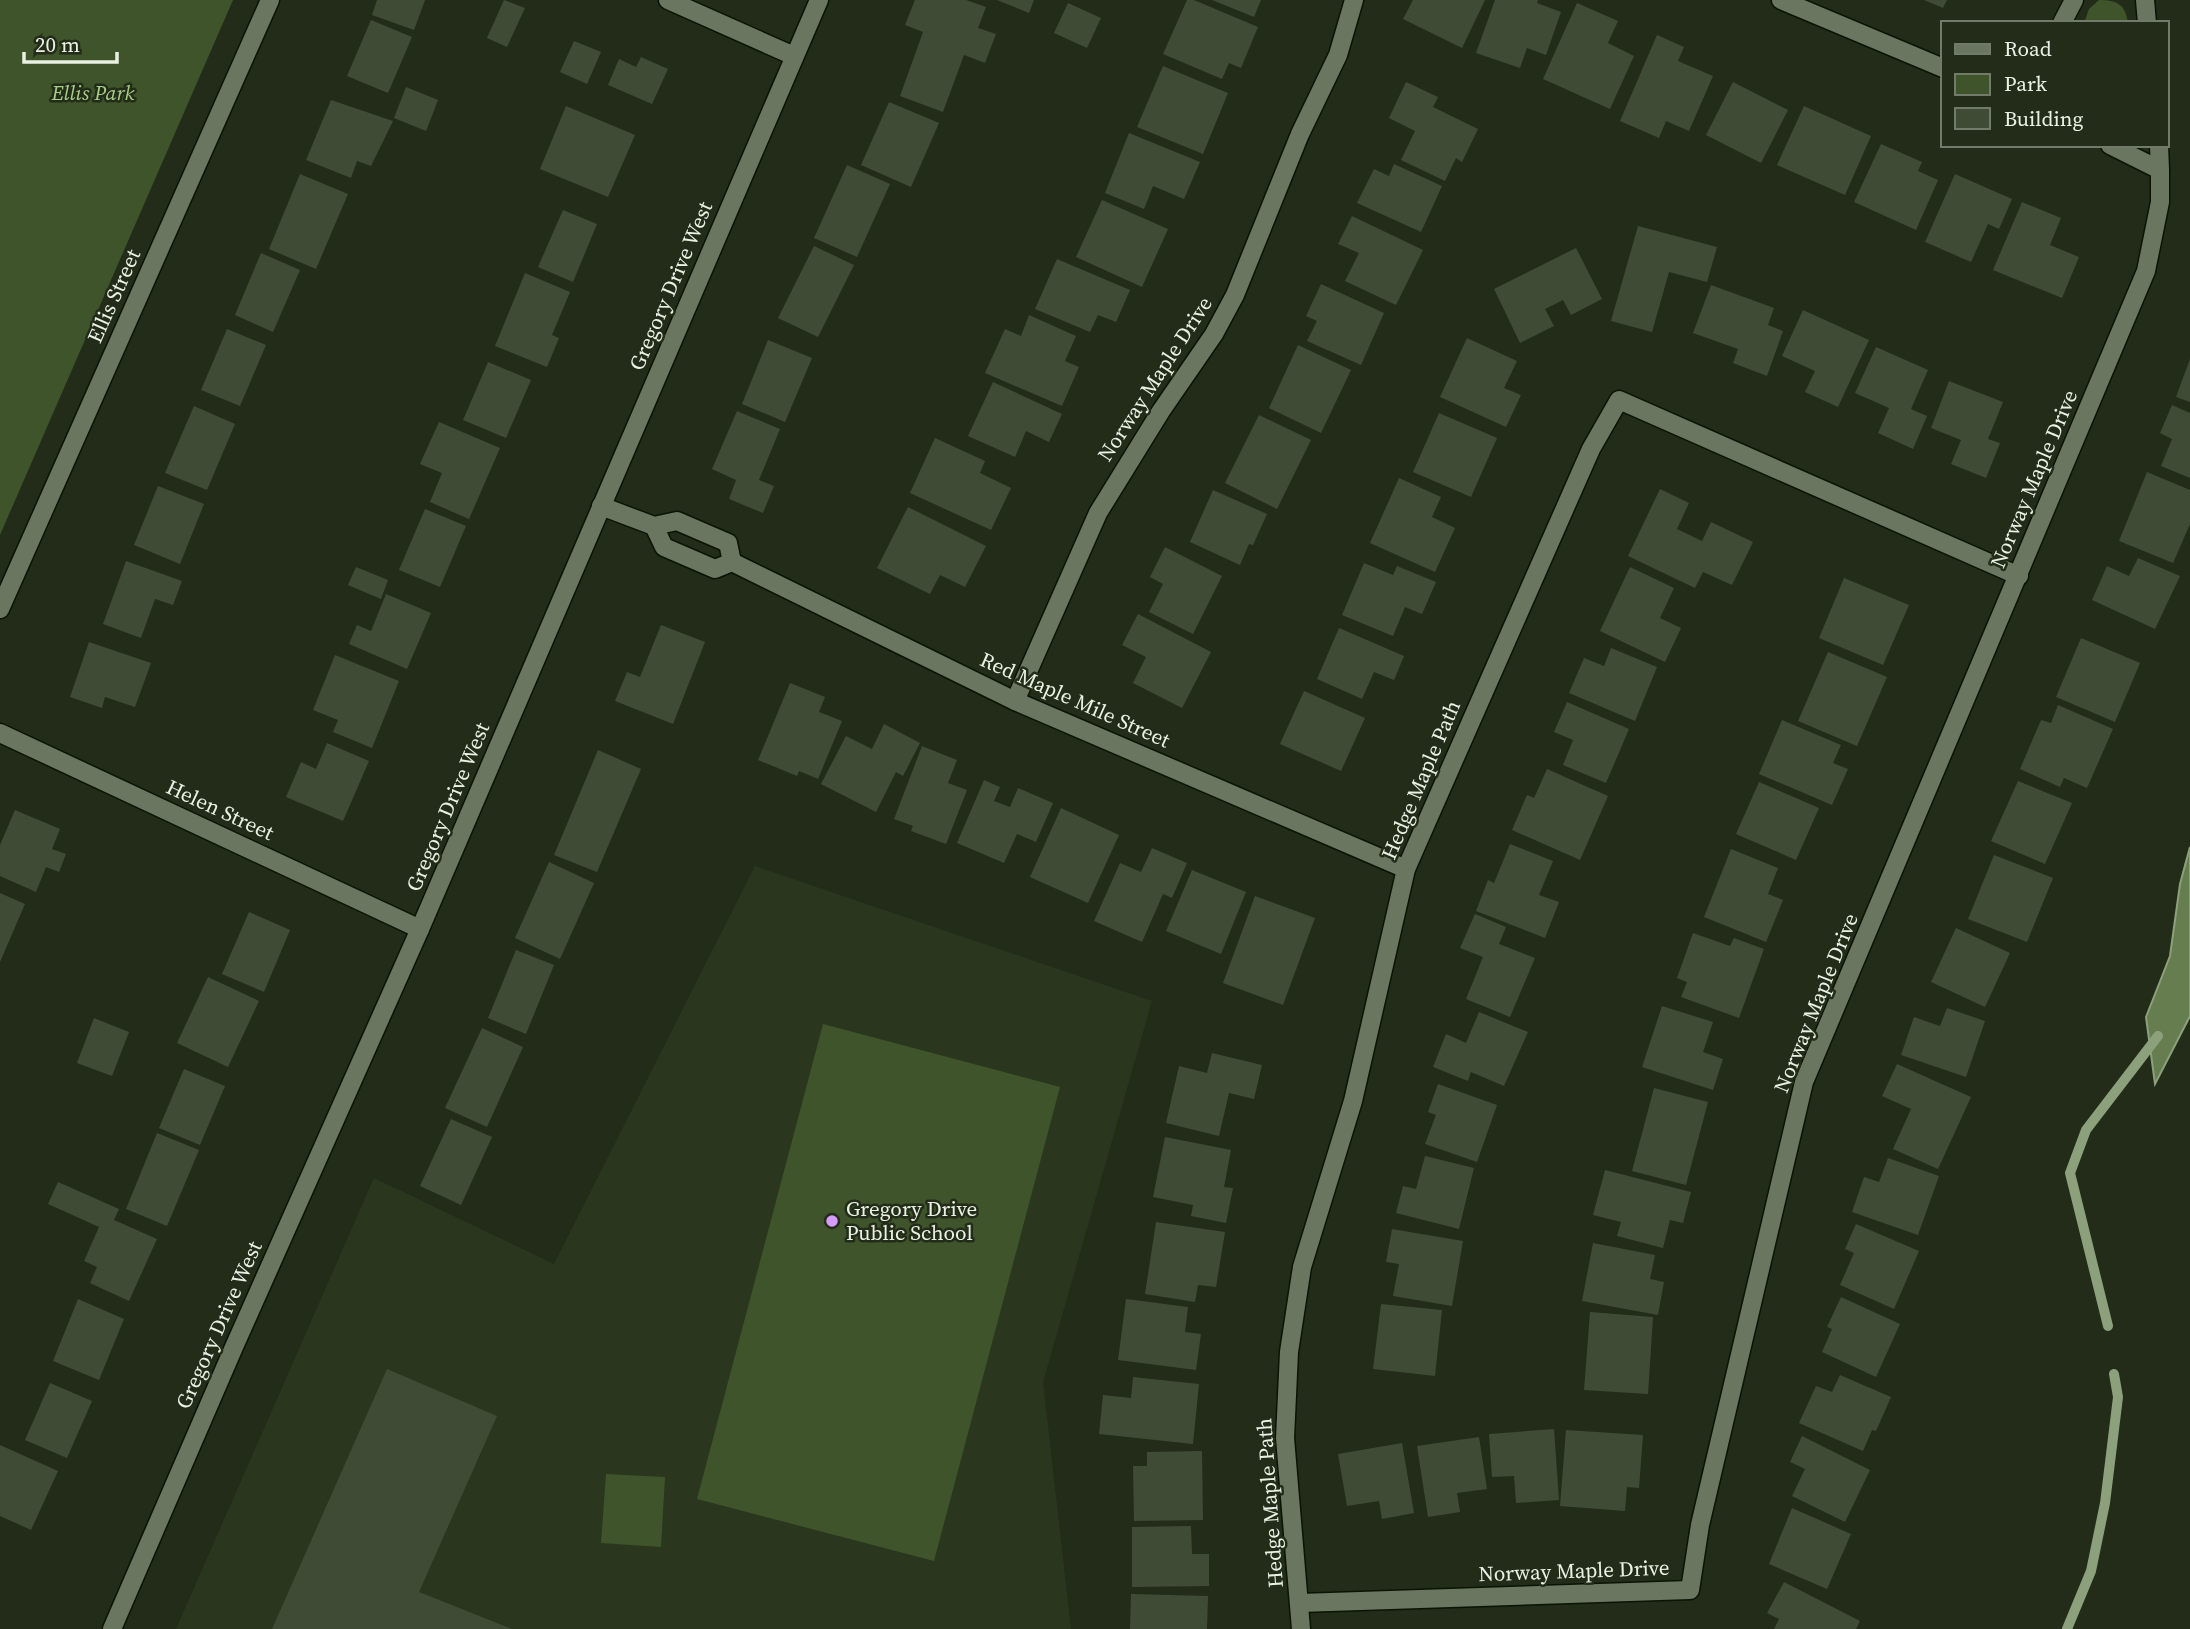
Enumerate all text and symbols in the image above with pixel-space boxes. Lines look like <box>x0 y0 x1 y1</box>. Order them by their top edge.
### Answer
scale bar <box>24 21 117 65</box>
legend <box>1941 21 2169 147</box>
text: 20 m <box>35 30 80 59</box>
text: Road <box>2004 34 2052 63</box>
text: Park <box>2004 69 2048 98</box>
park label: Ellis Park <box>51 78 135 107</box>
text: Building <box>2004 104 2083 133</box>
street label: Gregory Drive West <box>622 197 719 375</box>
street label: Ellis Street <box>80 244 147 347</box>
street label: Norway Maple Drive <box>1090 291 1219 467</box>
street label: Norway Maple Drive <box>1983 385 2084 572</box>
street label: Red Maple Mile Street <box>976 645 1175 755</box>
street label: Hedge Maple Path <box>1374 696 1467 864</box>
street label: Gregory Drive West <box>399 718 496 896</box>
street label: Helen Street <box>162 772 279 847</box>
street label: Norway Maple Drive <box>1766 909 1865 1097</box>
place label: Gregory Drive Public School <box>846 1194 977 1247</box>
marker: Gregory Drive Public School <box>824 1213 840 1229</box>
street label: Gregory Drive West <box>169 1236 269 1413</box>
street label: Hedge Maple Path <box>1249 1417 1290 1589</box>
street label: Norway Maple Drive <box>1478 1553 1670 1588</box>

